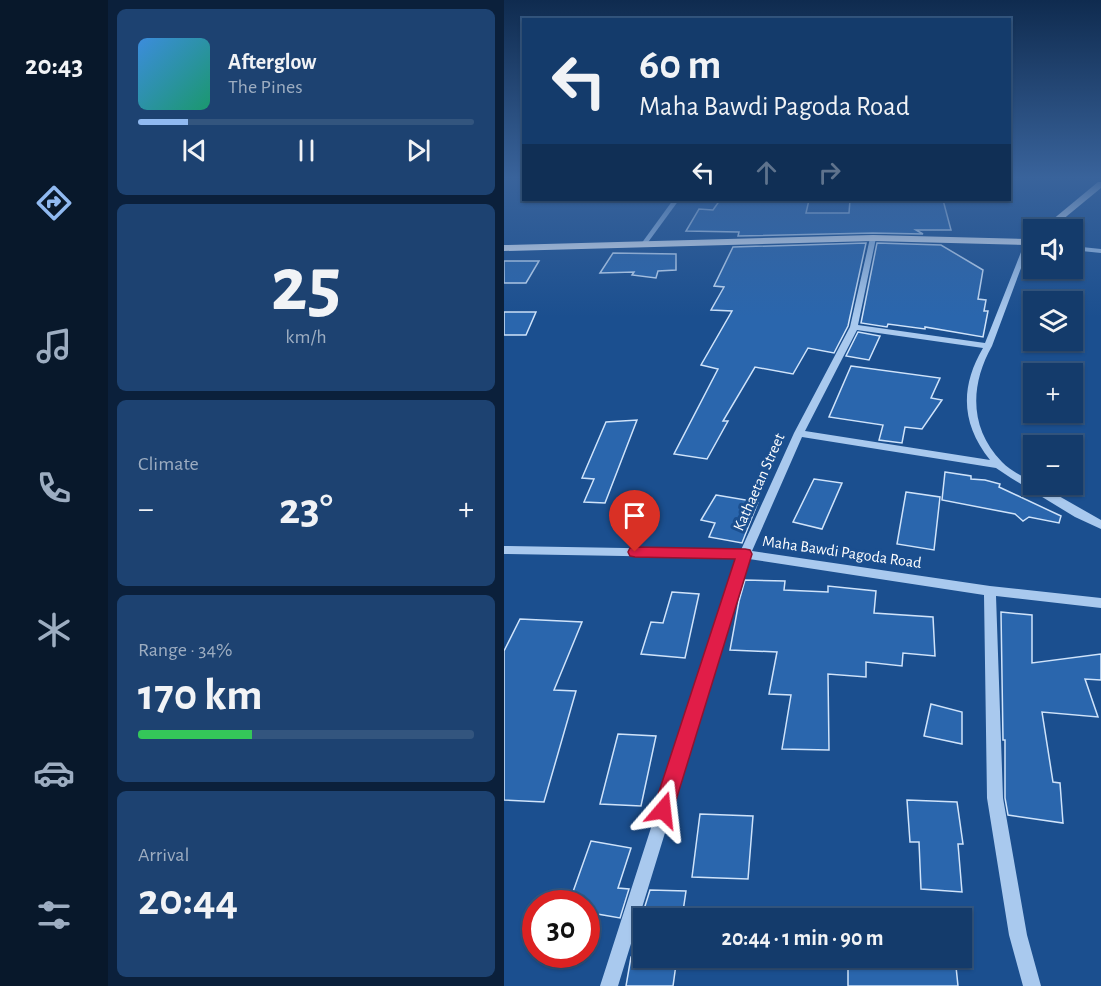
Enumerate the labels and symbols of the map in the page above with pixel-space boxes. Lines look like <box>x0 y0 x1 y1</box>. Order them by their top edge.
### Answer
street label: Kathaetan Street <box>730 431 788 533</box>
pin <box>609 490 660 552</box>
street label: Maha Bawdi Pagoda Road <box>761 533 923 571</box>
position arrow <box>631 778 695 842</box>
speed limit sign: 30 <box>522 890 600 968</box>

